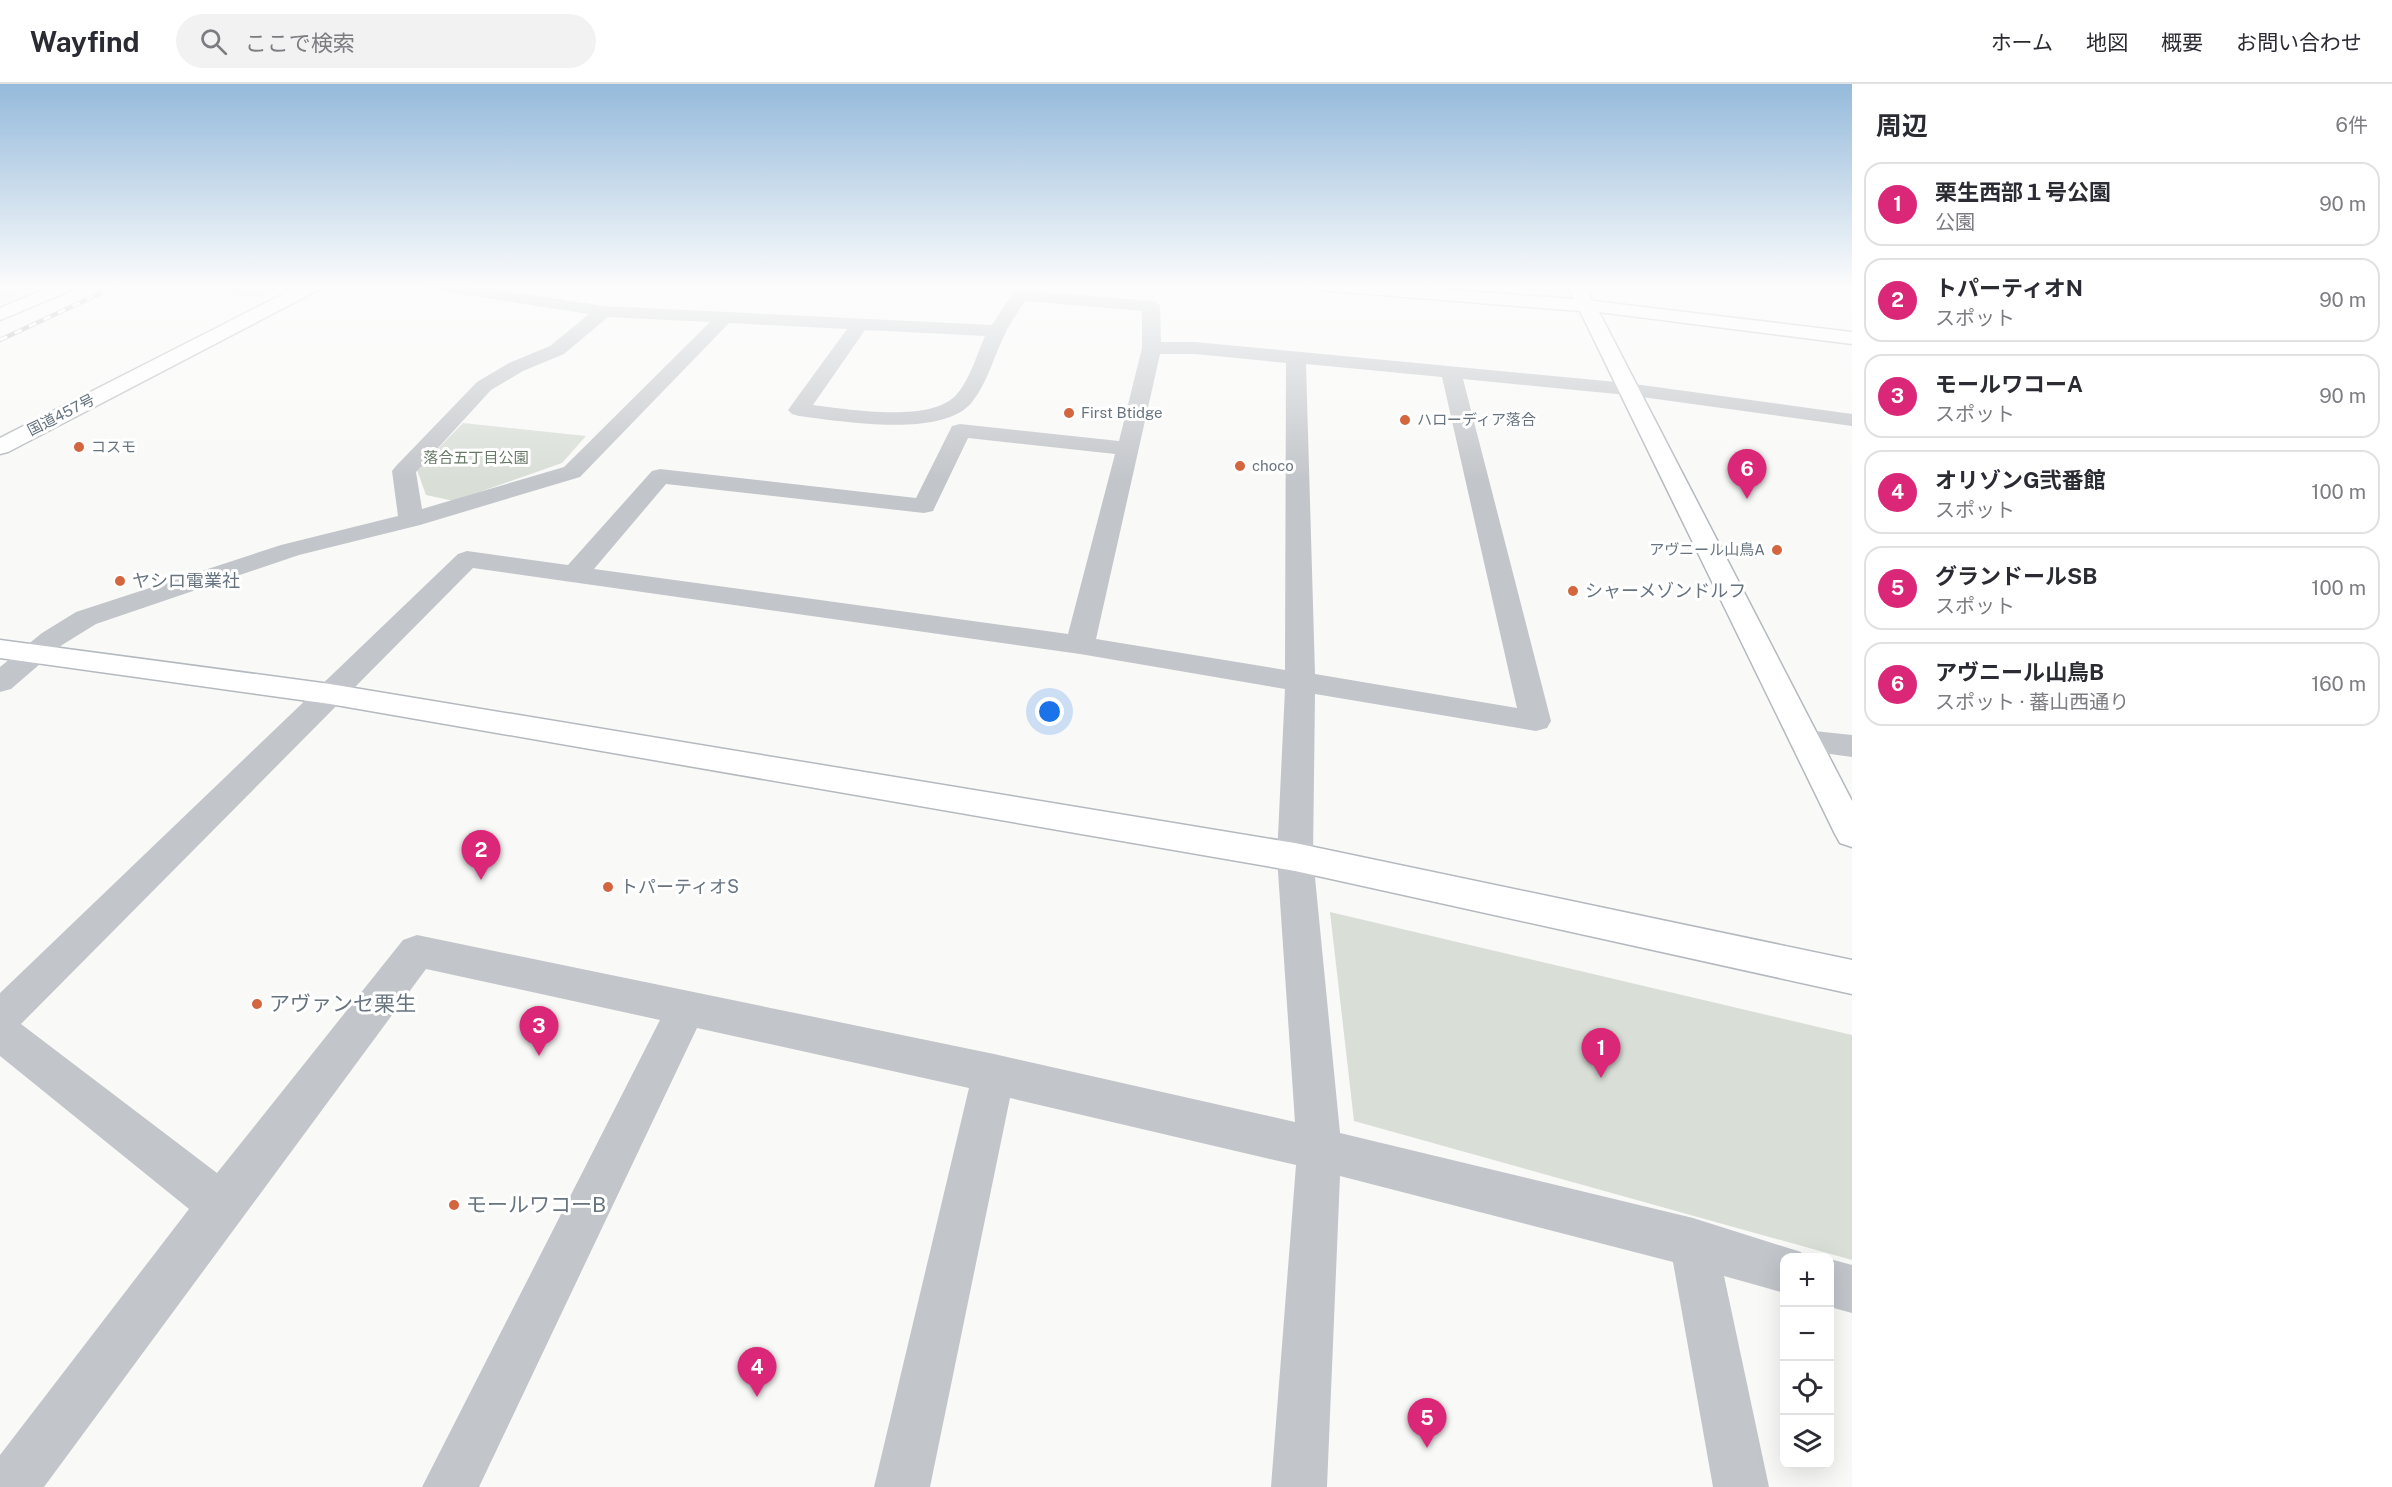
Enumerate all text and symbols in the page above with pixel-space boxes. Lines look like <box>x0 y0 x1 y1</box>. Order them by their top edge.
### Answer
search box <box>176 14 596 68</box>
text: Wayfind <box>30 25 140 58</box>
icon: search <box>197 25 230 58</box>
text: ここで検索 <box>245 30 355 56</box>
text: ホーム <box>1991 30 2053 55</box>
text: 地図 <box>2086 30 2128 55</box>
text: 概要 <box>2161 30 2203 55</box>
text: お問い合わせ <box>2236 30 2362 55</box>
text: 周辺 <box>1876 110 1928 141</box>
text: 6件 <box>2336 113 2368 137</box>
text: 栗生西部１号公園 <box>1935 179 2111 205</box>
text: 1 <box>1893 192 1902 216</box>
text: 90 m <box>2319 192 2366 216</box>
text: 公園 <box>1935 210 1975 234</box>
text: トパーティオN <box>1935 275 2083 301</box>
text: 2 <box>1891 288 1904 312</box>
text: 90 m <box>2319 288 2366 312</box>
text: スポット <box>1935 306 2015 330</box>
text: モールワコーA <box>1935 371 2083 397</box>
text: 3 <box>1891 384 1904 408</box>
text: 90 m <box>2319 384 2366 408</box>
street label: 国道457号 <box>24 390 97 439</box>
text: スポット <box>1935 402 2015 426</box>
place label: First Btidge <box>1081 404 1163 421</box>
marker: First Btidge <box>1062 406 1076 420</box>
place label: ハローディア落合 <box>1417 411 1536 428</box>
marker: ハローディア落合 <box>1398 413 1412 427</box>
place label: コスモ <box>91 438 136 455</box>
marker: コスモ <box>72 440 86 454</box>
park label: 落合五丁目公園 <box>423 449 529 466</box>
pin: 6 <box>1728 450 1766 499</box>
place label: choco <box>1252 457 1294 474</box>
marker: choco <box>1233 459 1247 473</box>
text: オリゾンG弐番館 <box>1935 467 2106 493</box>
text: 4 <box>1891 480 1904 504</box>
text: 100 m <box>2311 480 2366 504</box>
text: スポット <box>1935 498 2015 522</box>
place label: アヴニール山鳥A <box>1649 541 1765 558</box>
marker: アヴニール山鳥A <box>1770 543 1784 557</box>
text: グランドールSB <box>1935 563 2097 589</box>
place label: ヤシロ電業社 <box>132 570 240 591</box>
marker: ヤシロ電業社 <box>113 574 127 588</box>
text: 5 <box>1891 576 1904 600</box>
text: 100 m <box>2311 576 2366 600</box>
place label: シャーメゾンドルフ <box>1585 580 1746 601</box>
marker: シャーメゾンドルフ <box>1566 584 1580 598</box>
text: スポット <box>1935 594 2015 618</box>
text: アヴニール山鳥B <box>1935 659 2104 685</box>
text: 6 <box>1891 672 1904 696</box>
text: 160 m <box>2311 672 2366 696</box>
text: スポット · 蕃山西通り <box>1935 690 2129 714</box>
your location <box>1035 697 1064 726</box>
pin: 2 <box>462 830 500 880</box>
place label: トパーティオS <box>620 876 739 897</box>
marker: トパーティオS <box>601 880 615 894</box>
place label: アヴァンセ栗生 <box>269 991 416 1016</box>
marker: アヴァンセ栗生 <box>250 997 264 1011</box>
pin: 3 <box>520 1006 558 1056</box>
pin: 1 <box>1582 1028 1620 1078</box>
place label: モールワコーB <box>466 1192 606 1217</box>
marker: モールワコーB <box>447 1198 461 1212</box>
map controls <box>1780 1253 1834 1469</box>
button: + <box>1780 1253 1834 1307</box>
button: − <box>1780 1307 1834 1361</box>
pin: 4 <box>738 1348 777 1397</box>
button: locate <box>1780 1361 1834 1415</box>
pin: 5 <box>1408 1398 1446 1448</box>
button: layers <box>1780 1415 1834 1469</box>

